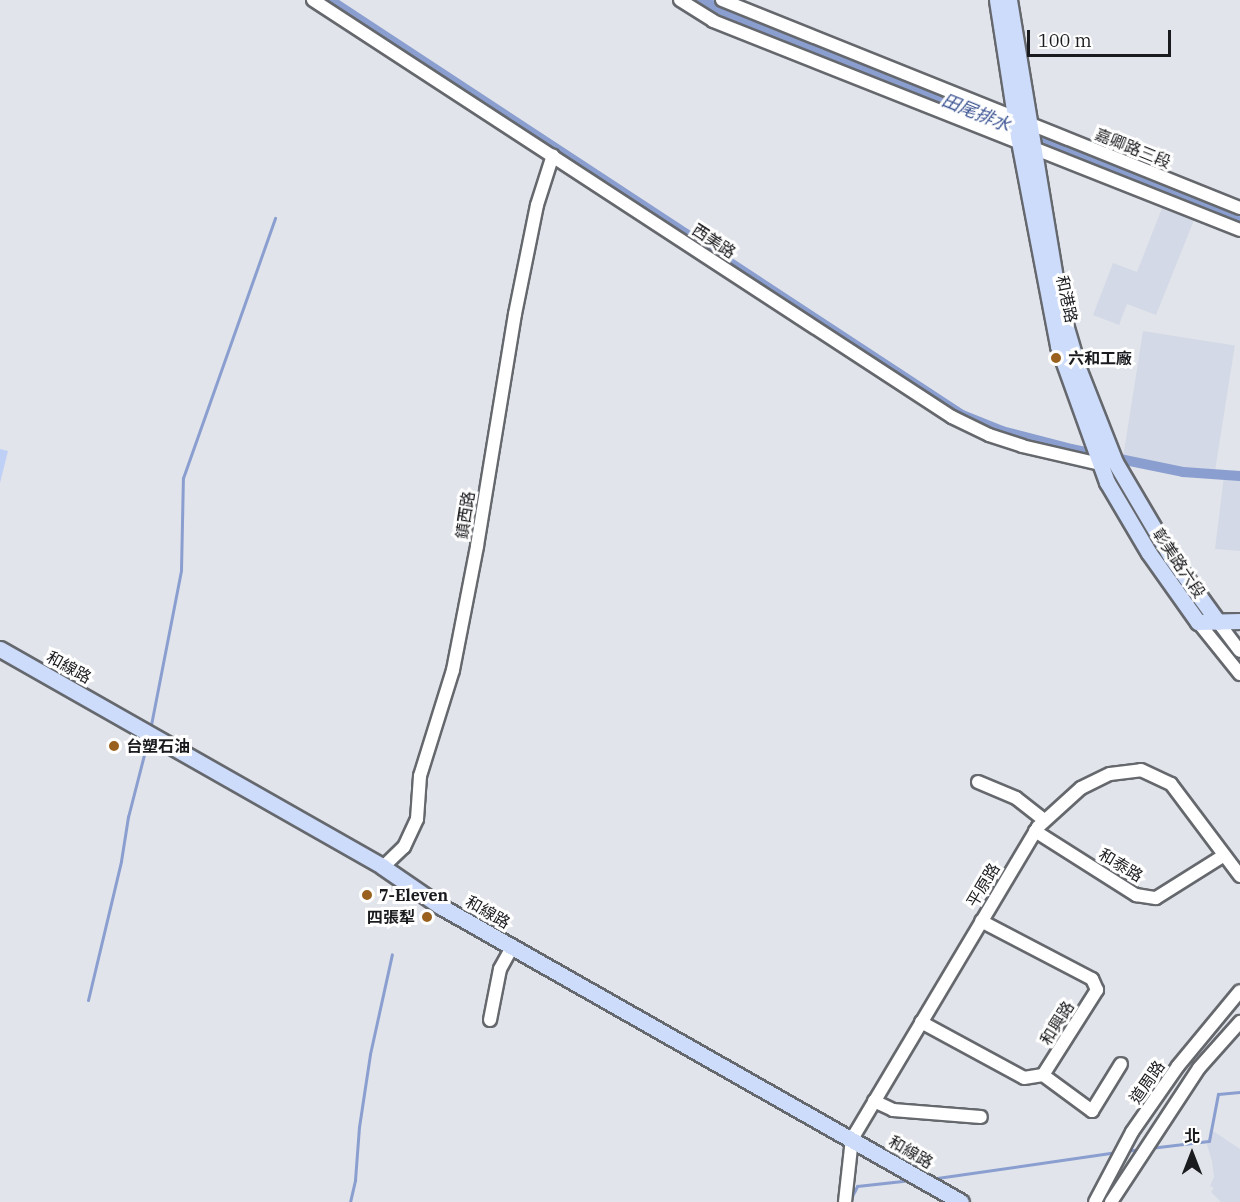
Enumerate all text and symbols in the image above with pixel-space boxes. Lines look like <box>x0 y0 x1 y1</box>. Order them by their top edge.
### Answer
scale bar <box>1030 18 1174 56</box>
text: 100 m <box>1038 29 1092 52</box>
water label: 田尾排水 <box>939 90 1013 136</box>
street label: 嘉卿路三段 <box>1092 124 1174 172</box>
street label: 西美路 <box>689 220 739 262</box>
street label: 和港路 <box>1053 274 1081 324</box>
place label: 六和工廠 <box>1068 348 1132 368</box>
marker: 六和工廠 <box>1049 351 1063 365</box>
street label: 鎮西路 <box>452 490 478 540</box>
street label: 彰美路六段 <box>1149 524 1209 602</box>
street label: 和線路 <box>43 647 95 687</box>
place label: 台塑石油 <box>126 736 190 756</box>
marker: 台塑石油 <box>107 739 121 753</box>
street label: 和泰路 <box>1095 844 1147 886</box>
street label: 平原路 <box>962 859 1004 911</box>
place label: 7-Eleven <box>379 885 448 905</box>
marker: 7-Eleven <box>360 888 374 902</box>
street label: 和線路 <box>462 892 514 932</box>
place label: 四張犁 <box>367 907 415 927</box>
marker: 四張犁 <box>420 910 434 924</box>
street label: 和興路 <box>1036 998 1078 1048</box>
street label: 道周路 <box>1125 1057 1169 1107</box>
north arrow <box>1162 1124 1222 1184</box>
text: 北 <box>1184 1126 1200 1146</box>
street label: 和線路 <box>885 1132 937 1172</box>

